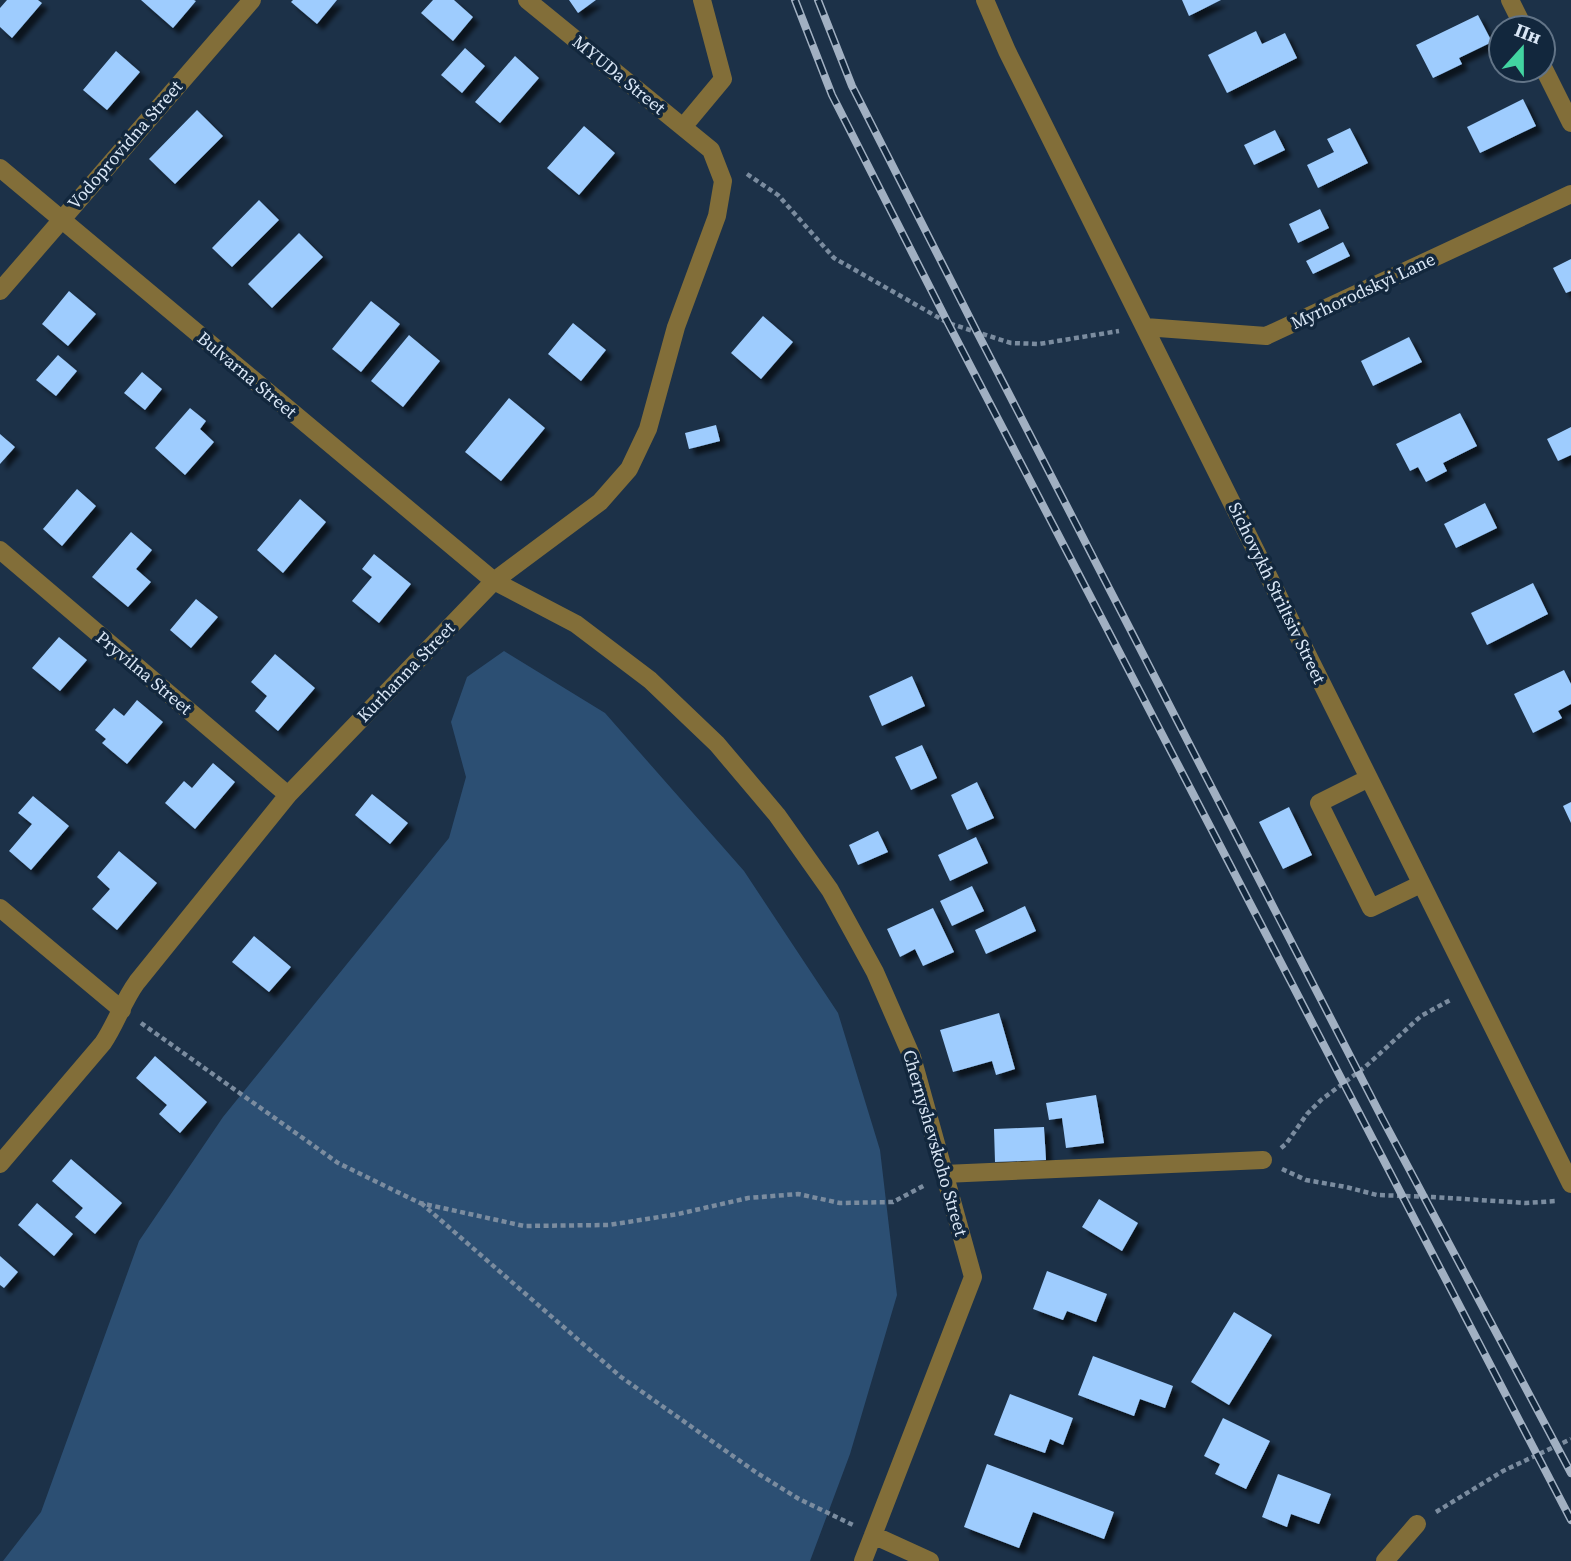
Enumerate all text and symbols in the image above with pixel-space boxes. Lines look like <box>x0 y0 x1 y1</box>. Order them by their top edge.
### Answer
north arrow <box>1487 14 1557 84</box>
text: Пн <box>1511 16 1545 50</box>
street label: MYUDa Street <box>568 29 671 120</box>
street label: Vodoprovidna Street <box>61 75 188 215</box>
street label: Myrhorodskyi Lane <box>1286 246 1439 335</box>
street label: Bulvarna Street <box>192 326 303 424</box>
street label: Sichovykh Striltsiv Street <box>1223 498 1332 688</box>
street label: Kurhanna Street <box>351 616 460 728</box>
street label: Pryvilna Street <box>91 625 198 720</box>
street label: Chernyshevskoho Street <box>897 1047 974 1239</box>

